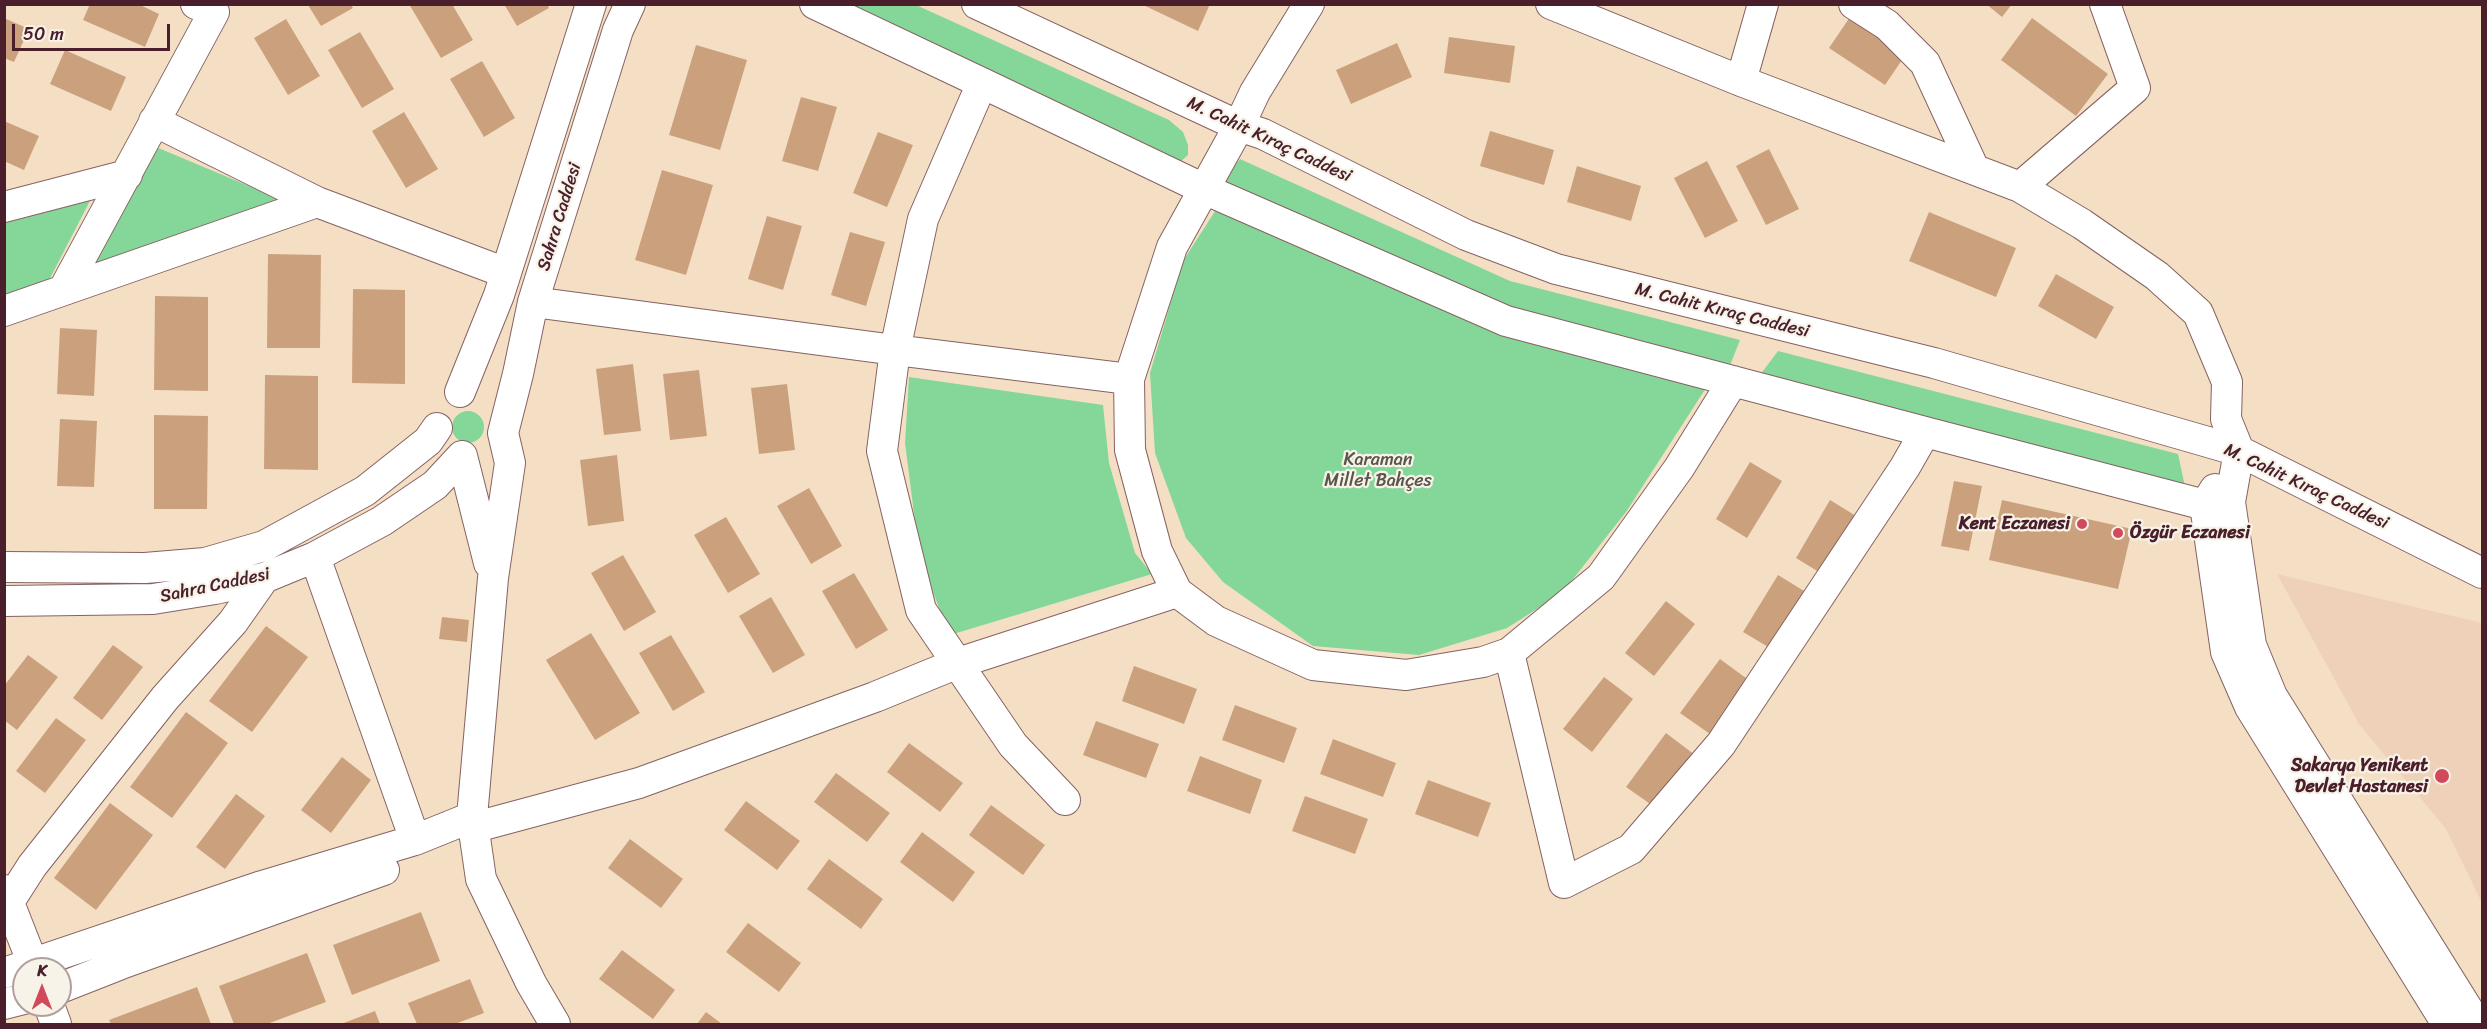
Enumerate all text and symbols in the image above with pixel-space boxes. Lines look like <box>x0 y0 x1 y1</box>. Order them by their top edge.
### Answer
scale bar <box>15 12 172 50</box>
text: 50 m <box>23 18 64 50</box>
street label: M. Cahit Kıraç Caddesi <box>1183 92 1355 188</box>
street label: Sahra Caddesi <box>533 160 587 274</box>
street label: M. Cahit Kıraç Caddesi <box>1633 279 1811 343</box>
street label: M. Cahit Kıraç Caddesi <box>2220 439 2392 535</box>
park label: Karaman Millet Bahçes <box>1324 449 1432 492</box>
place label: Kent Eczanesi <box>1959 513 2070 535</box>
marker: Kent Eczanesi <box>2075 517 2089 531</box>
place label: Özgür Eczanesi <box>2130 522 2250 544</box>
marker: Özgür Eczanesi <box>2111 526 2125 540</box>
street label: Sahra Caddesi <box>158 564 272 608</box>
place label: Sakarya Yenikent Devlet Hastanesi <box>2291 755 2428 798</box>
marker: Sakarya Yenikent Devlet Hastanesi <box>2433 767 2451 785</box>
text: K <box>37 956 47 985</box>
north arrow <box>12 957 72 1017</box>

